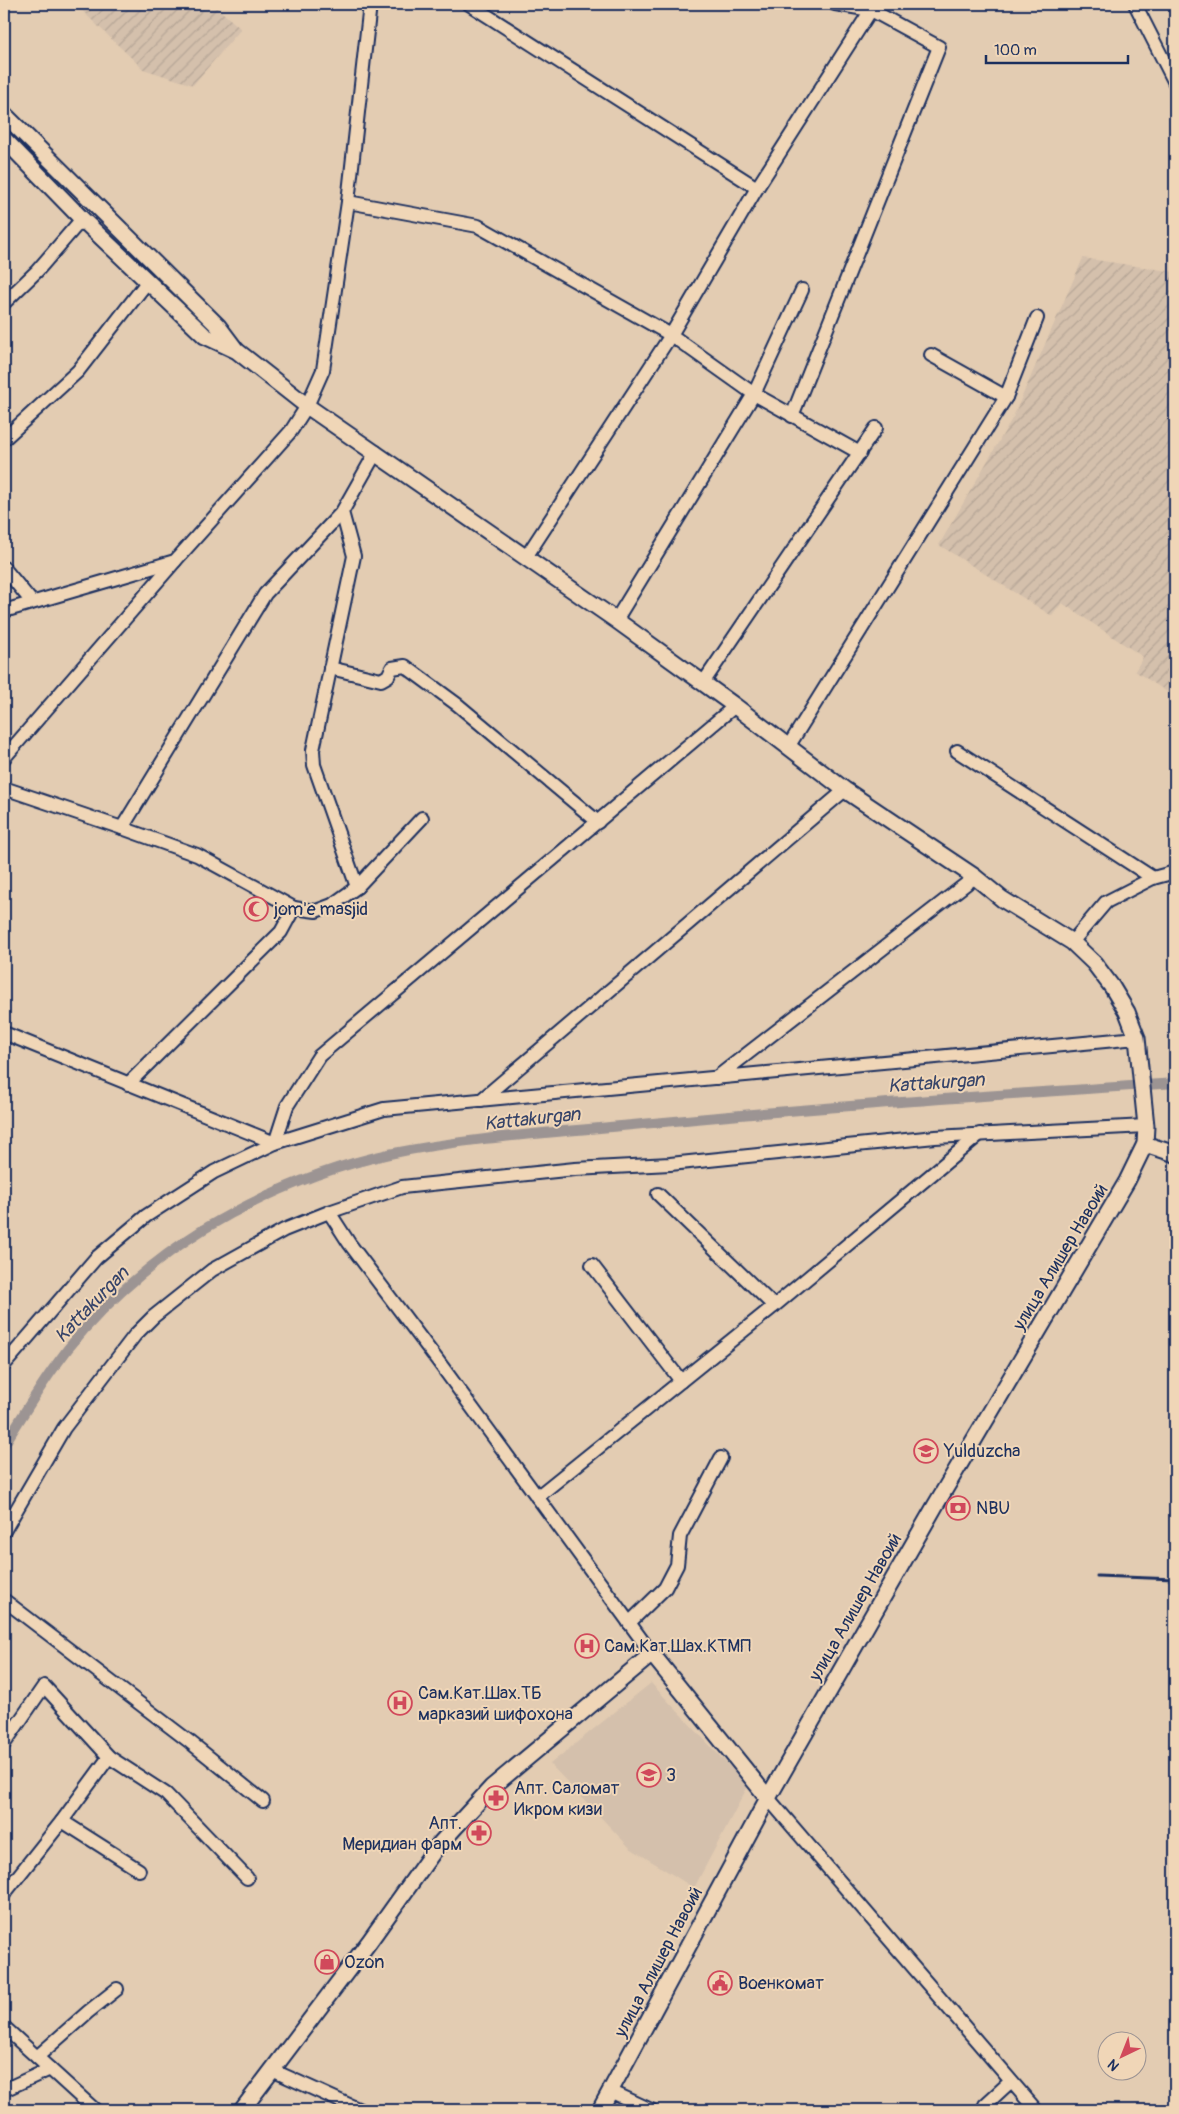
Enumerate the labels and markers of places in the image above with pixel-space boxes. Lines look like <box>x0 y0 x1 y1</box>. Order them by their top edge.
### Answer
mosque icon: jom'e masjid <box>243 896 269 922</box>
place label: jom'e masjid <box>273 898 368 921</box>
school or university icon: Yulduzcha <box>913 1438 939 1464</box>
place label: Yulduzcha <box>943 1440 1020 1463</box>
bank icon: NBU <box>945 1495 971 1521</box>
place label: NBU <box>976 1497 1010 1520</box>
hospital icon: Сам.Кат.Шах.КТМП <box>574 1633 600 1659</box>
place label: Сам.Кат.Шах.КТМП <box>604 1635 751 1658</box>
place label: Сам.Кат.Шах.ТБ марказий шифохона <box>418 1682 573 1726</box>
hospital icon: Сам.Кат.Шах.ТБ марказий шифохона <box>387 1690 413 1716</box>
school or university icon: 3 <box>636 1762 662 1788</box>
place label: 3 <box>666 1764 676 1787</box>
place label: Апт. Саломат Икром кизи <box>514 1777 620 1821</box>
pharmacy icon: Апт. Саломат Икром кизи <box>483 1785 509 1811</box>
place label: Апт. Меридиан фарм <box>342 1812 462 1856</box>
pharmacy icon: Апт. Меридиан фарм <box>466 1820 492 1846</box>
shop icon: Ozon <box>314 1949 340 1975</box>
place label: Ozon <box>344 1951 384 1974</box>
public building icon: Военкомат <box>707 1970 733 1996</box>
place label: Военкомат <box>738 1972 824 1995</box>

